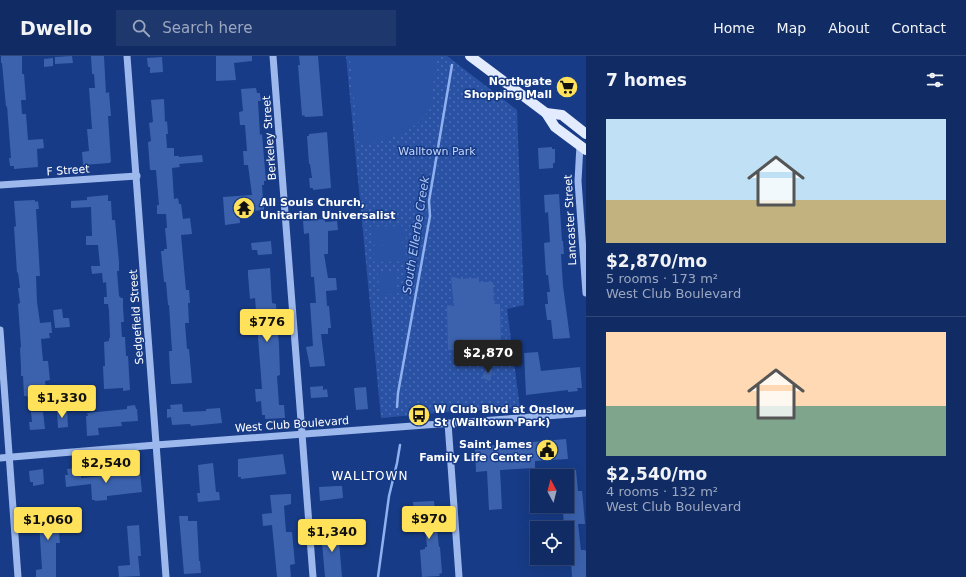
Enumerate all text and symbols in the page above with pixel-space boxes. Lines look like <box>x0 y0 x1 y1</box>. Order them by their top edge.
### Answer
search box <box>116 10 396 46</box>
text: Dwello <box>20 17 92 39</box>
icon: search <box>130 17 152 39</box>
text: Search here <box>162 19 252 37</box>
text: Home <box>713 20 755 36</box>
text: Map <box>777 20 806 36</box>
text: About <box>828 20 870 36</box>
text: Contact <box>892 20 946 36</box>
icon: filters <box>924 69 946 91</box>
text: 7 homes <box>606 70 687 90</box>
supermarket icon: Northgate Shopping Mall <box>554 74 580 100</box>
place label: Northgate Shopping Mall <box>464 75 552 101</box>
street label: Berkeley Street <box>260 95 279 181</box>
park label: Walltown Park <box>398 145 476 158</box>
icon: home <box>740 145 812 217</box>
street label: F Street <box>46 162 91 178</box>
water label: South Ellerbe Creek <box>400 174 432 295</box>
street label: Lancaster Street <box>562 174 579 266</box>
temple icon: All Souls Church, Unitarian Universalist <box>231 195 257 221</box>
place label: All Souls Church, Unitarian Universalist <box>260 196 395 222</box>
text: $2,870/mo <box>606 251 707 271</box>
street label: Sedgefield Street <box>127 268 146 365</box>
text: 5 rooms · 173 m² <box>606 271 718 286</box>
text: West Club Boulevard <box>606 286 741 301</box>
pin: $776 <box>243 309 291 343</box>
text: $776 <box>249 314 285 329</box>
pin: $2,870 <box>455 340 521 374</box>
text: $2,870 <box>463 345 513 360</box>
icon: home <box>740 358 812 430</box>
pin: $1,330 <box>29 385 95 419</box>
text: $1,330 <box>37 390 87 405</box>
bus stop icon: W Club Blvd at Onslow St (Walltown Park) <box>406 402 432 428</box>
place label: W Club Blvd at Onslow St (Walltown Park) <box>434 403 574 429</box>
street label: West Club Boulevard <box>235 414 350 435</box>
public building icon: Saint James Family Life Center <box>534 437 560 463</box>
place label: Saint James Family Life Center <box>419 438 533 464</box>
pin: $2,540 <box>73 450 139 484</box>
text: $2,540 <box>81 455 131 470</box>
text: $2,540/mo <box>606 464 707 484</box>
district label: WALLTOWN <box>332 469 408 483</box>
north arrow <box>530 469 574 513</box>
map controls <box>530 469 574 565</box>
text: 4 rooms · 132 m² <box>606 484 718 499</box>
text: West Club Boulevard <box>606 499 741 514</box>
pin: $970 <box>405 506 453 540</box>
pin: $1,060 <box>15 507 81 541</box>
text: $970 <box>411 511 447 526</box>
text: $1,060 <box>23 512 73 527</box>
pin: $1,340 <box>299 519 365 553</box>
button: locate <box>530 521 574 565</box>
text: $1,340 <box>307 524 357 539</box>

